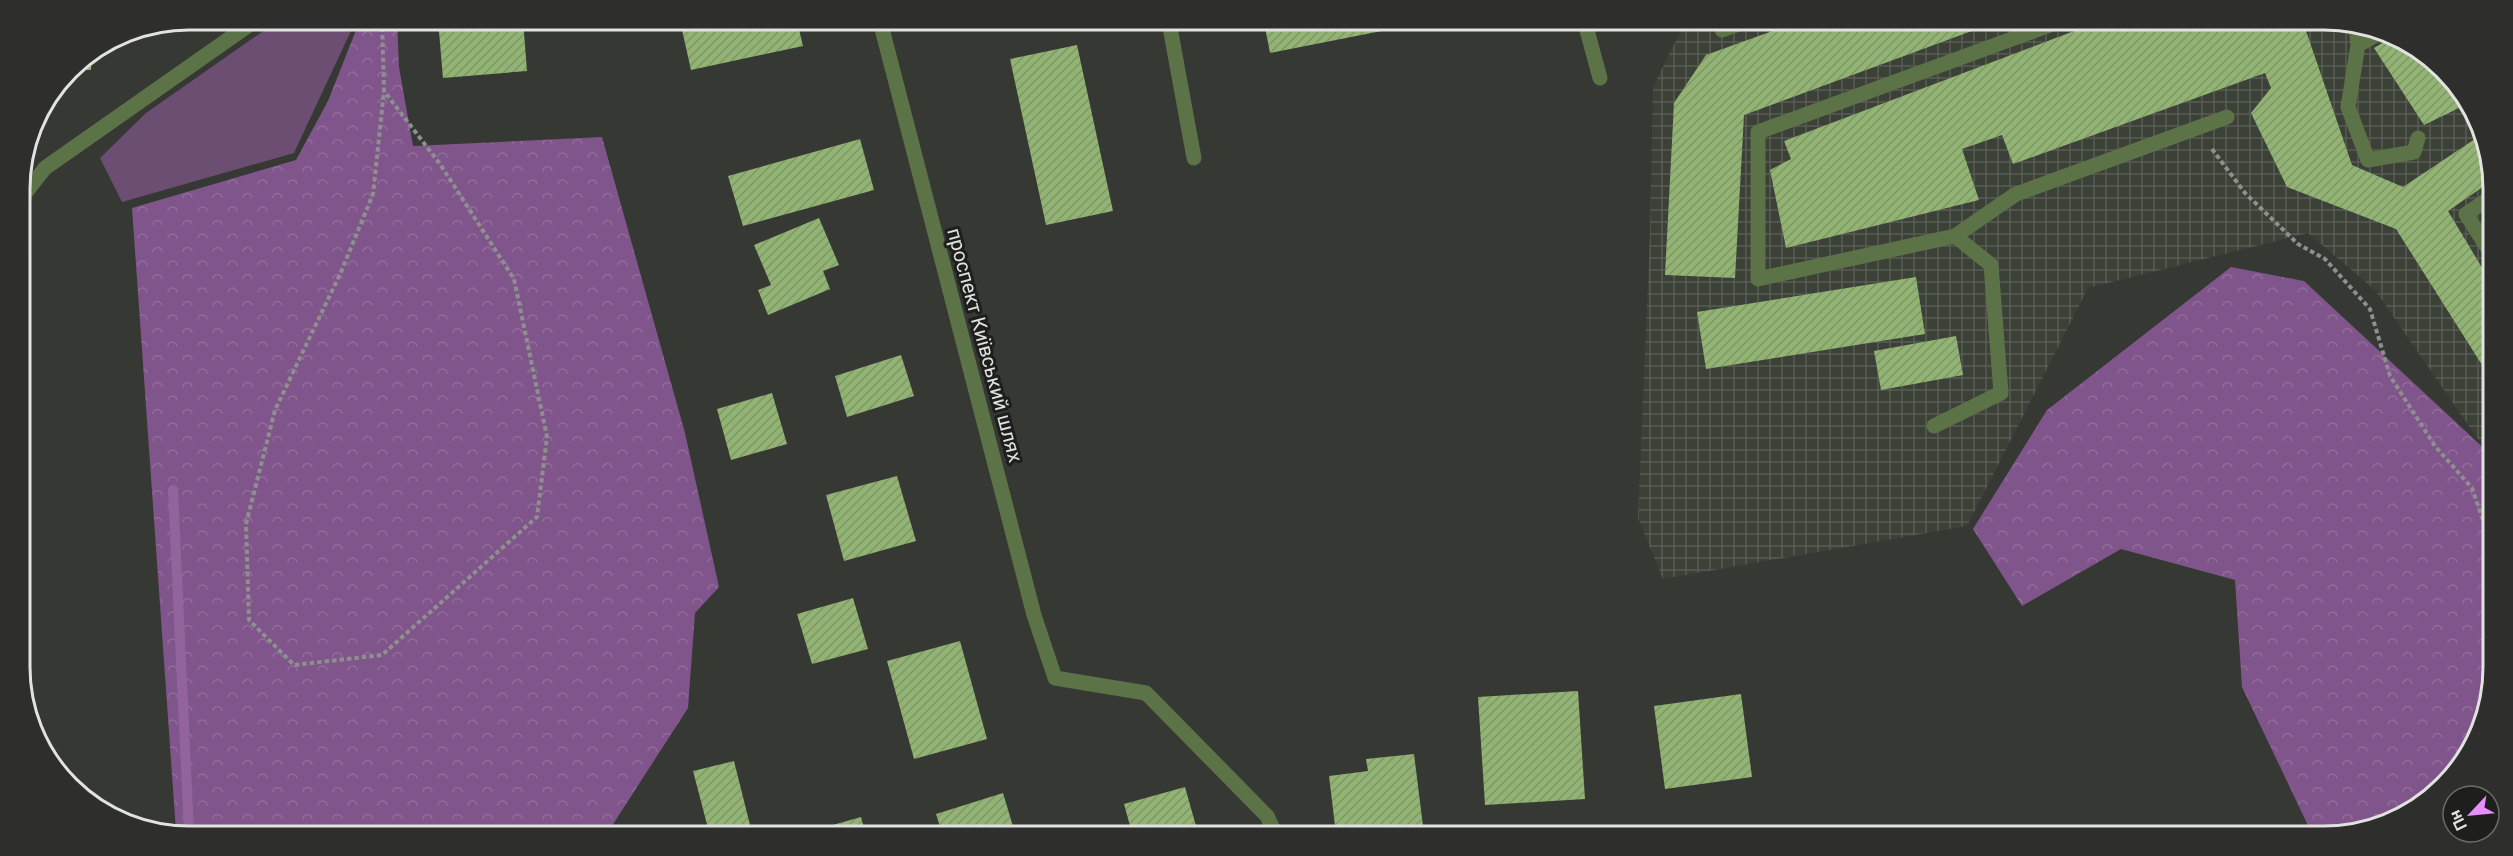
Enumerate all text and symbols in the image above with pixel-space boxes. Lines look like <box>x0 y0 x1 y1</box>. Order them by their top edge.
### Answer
street label: проспект Київський шлях <box>942 225 1028 465</box>
north arrow <box>2441 784 2501 844</box>
text: Пн <box>2445 807 2471 834</box>

